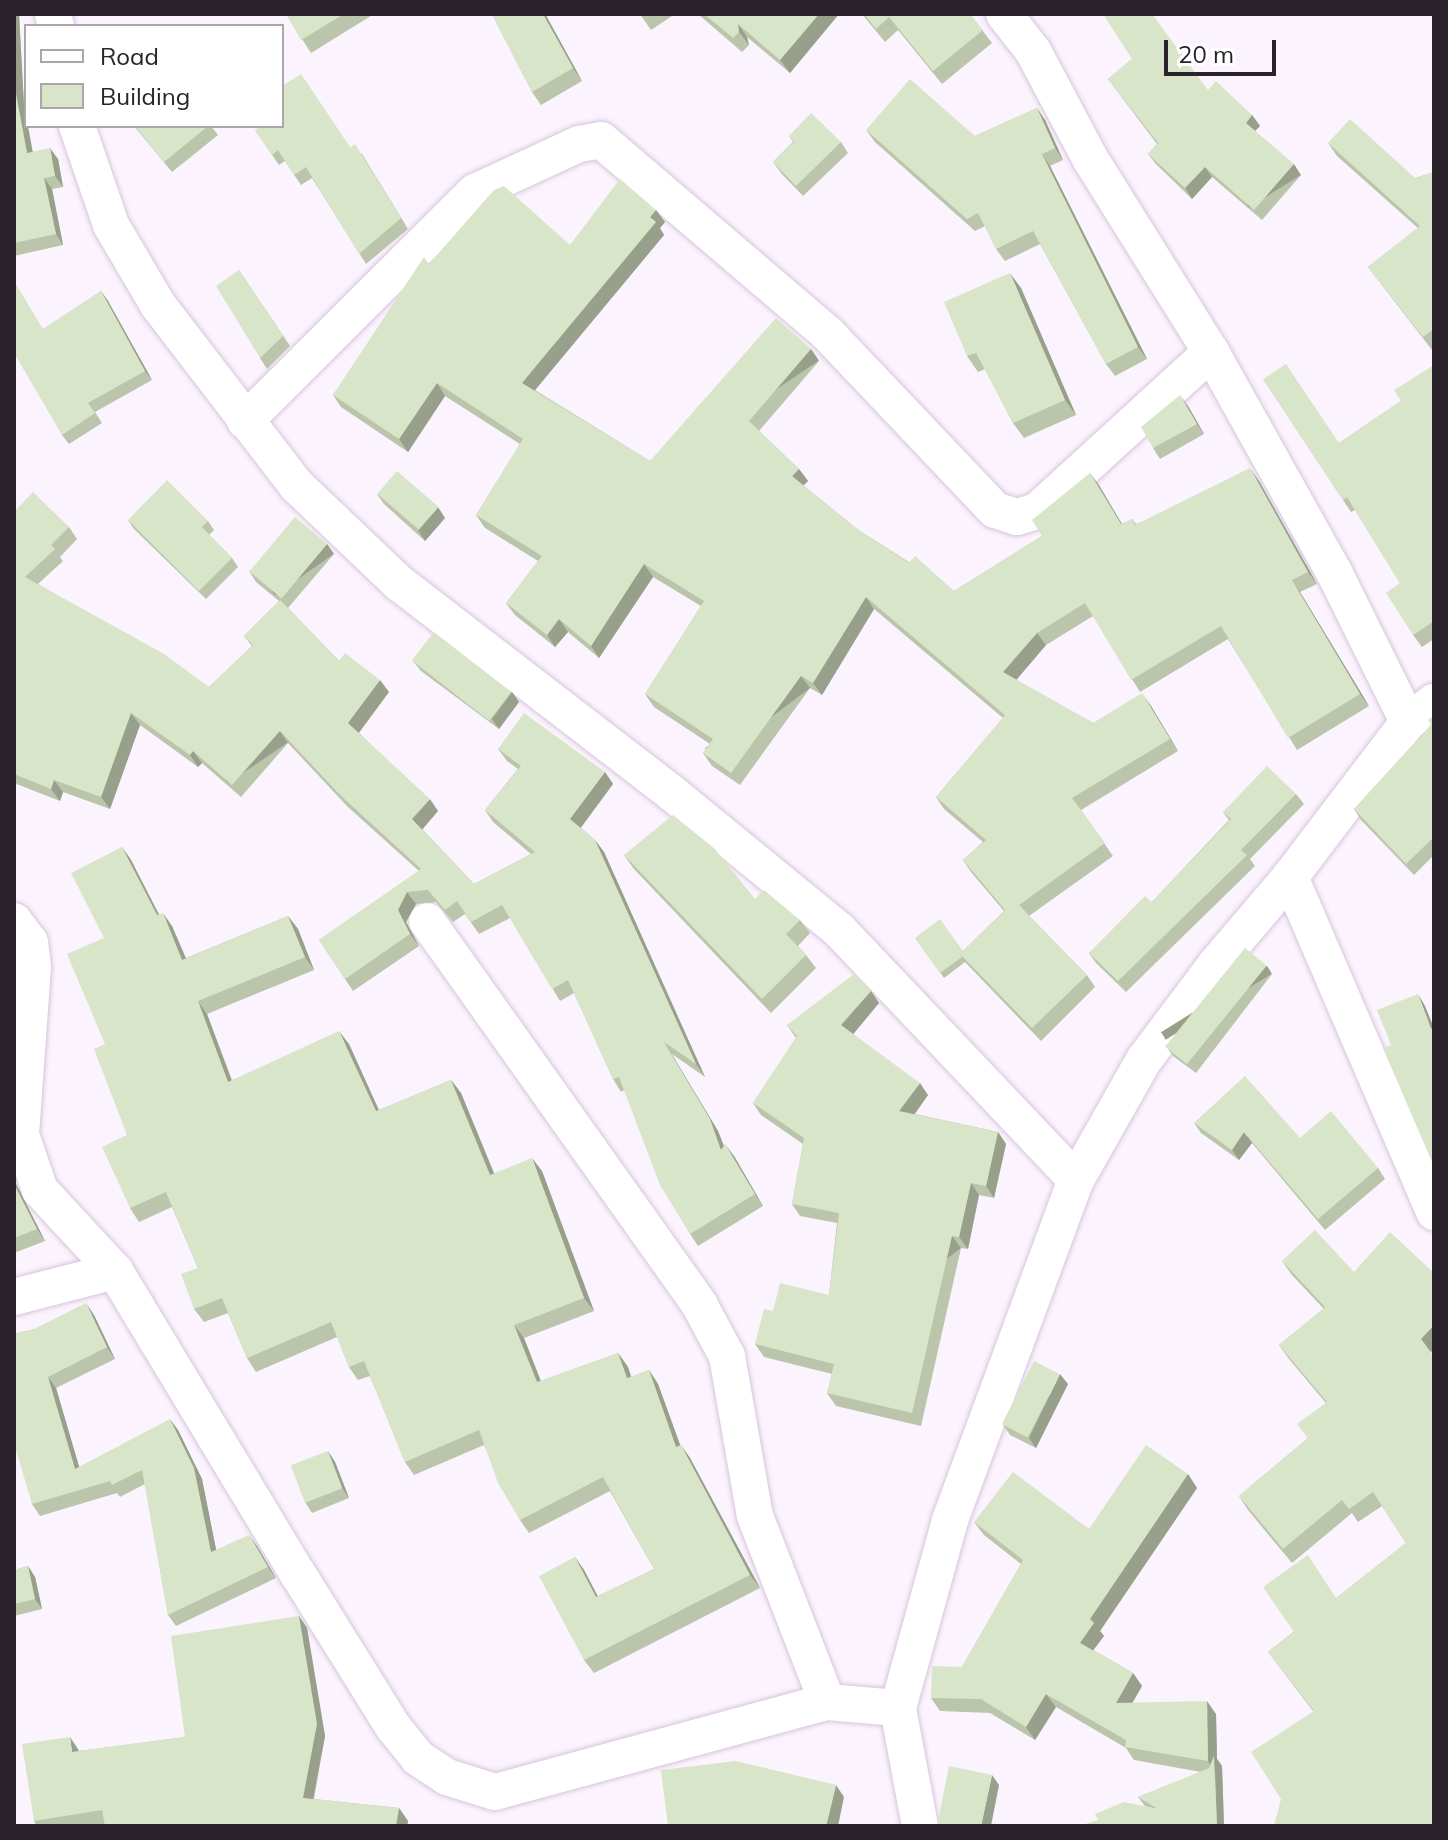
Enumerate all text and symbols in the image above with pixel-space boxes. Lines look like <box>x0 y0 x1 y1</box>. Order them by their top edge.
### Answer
legend <box>24 24 284 128</box>
scale bar <box>1168 24 1280 74</box>
text: 20 m <box>1178 39 1234 69</box>
text: Road <box>100 41 159 71</box>
text: Building <box>100 81 190 111</box>

